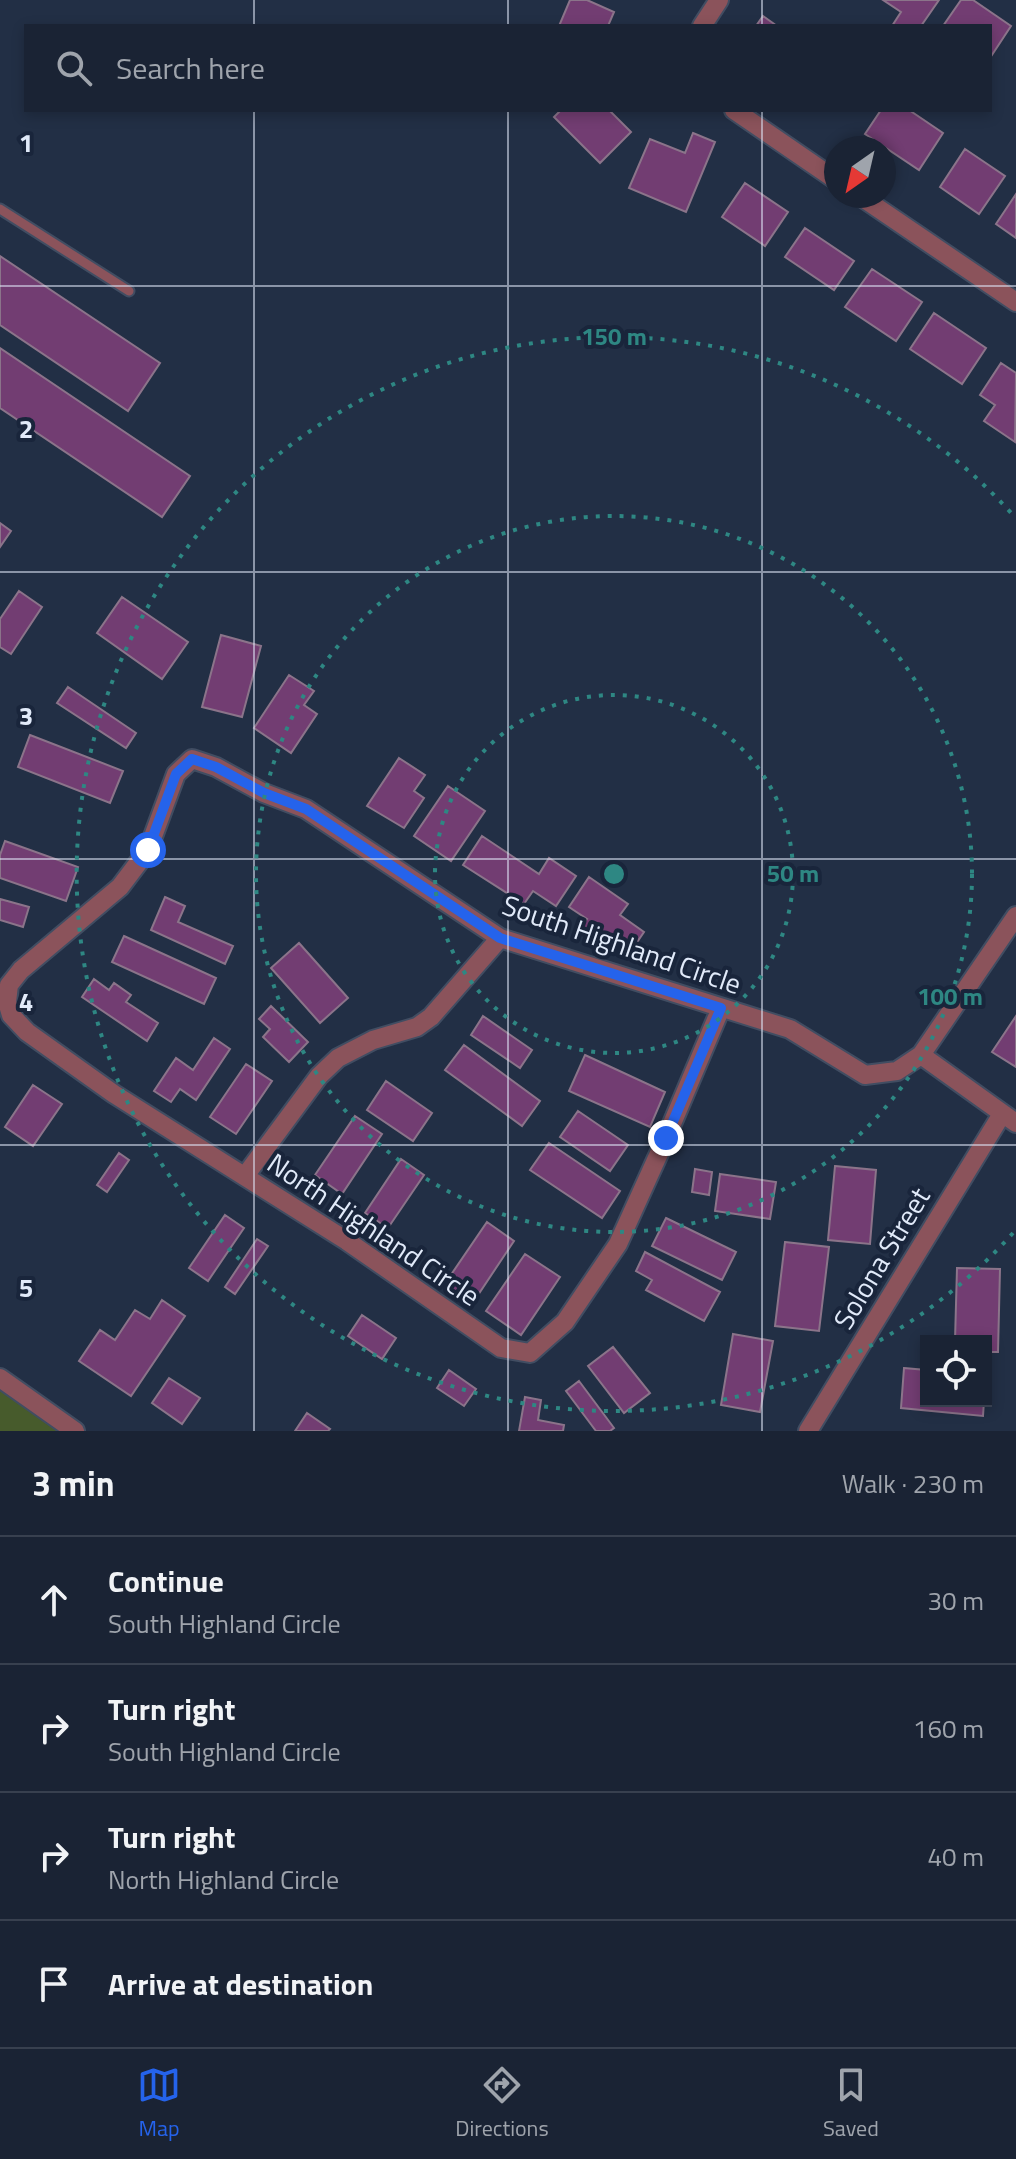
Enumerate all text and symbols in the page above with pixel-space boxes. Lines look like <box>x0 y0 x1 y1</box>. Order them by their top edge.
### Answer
search box <box>24 24 992 112</box>
text: Search here <box>116 45 265 91</box>
icon: search <box>52 46 96 90</box>
text: 1 <box>19 123 33 162</box>
north arrow <box>824 136 896 208</box>
text: 150 m <box>581 318 647 354</box>
text: 2 <box>19 409 33 448</box>
text: 3 <box>19 696 33 735</box>
route start <box>130 832 166 868</box>
text: 50 m <box>767 855 819 891</box>
centre of rings <box>600 860 628 888</box>
street label: South Highland Circle <box>497 883 747 1005</box>
text: 100 m <box>917 978 983 1014</box>
text: 4 <box>19 982 33 1021</box>
route end <box>648 1120 684 1156</box>
street label: North Highland Circle <box>259 1142 489 1316</box>
street label: Solona Street <box>822 1179 940 1337</box>
text: 5 <box>19 1268 33 1307</box>
map controls <box>920 1335 992 1407</box>
button: locate <box>920 1335 992 1407</box>
text: 3 min <box>32 1457 115 1509</box>
text: Walk · 230 m <box>842 1464 984 1503</box>
text: Continue <box>108 1558 224 1604</box>
icon: ahead <box>32 1578 76 1622</box>
text: 30 m <box>927 1581 984 1620</box>
text: South Highland Circle <box>108 1604 341 1643</box>
text: Turn right <box>108 1686 236 1732</box>
icon: right <box>32 1706 76 1750</box>
text: 160 m <box>913 1709 984 1748</box>
text: South Highland Circle <box>108 1732 341 1771</box>
text: Turn right <box>108 1814 236 1860</box>
icon: right <box>32 1834 76 1878</box>
text: 40 m <box>927 1837 984 1876</box>
text: North Highland Circle <box>108 1860 339 1899</box>
text: Arrive at destination <box>108 1961 373 2007</box>
icon: arrive <box>32 1962 76 2006</box>
tab: Map <box>137 2063 181 2145</box>
tab: Directions <box>455 2063 549 2145</box>
tab: Saved <box>823 2063 879 2145</box>

